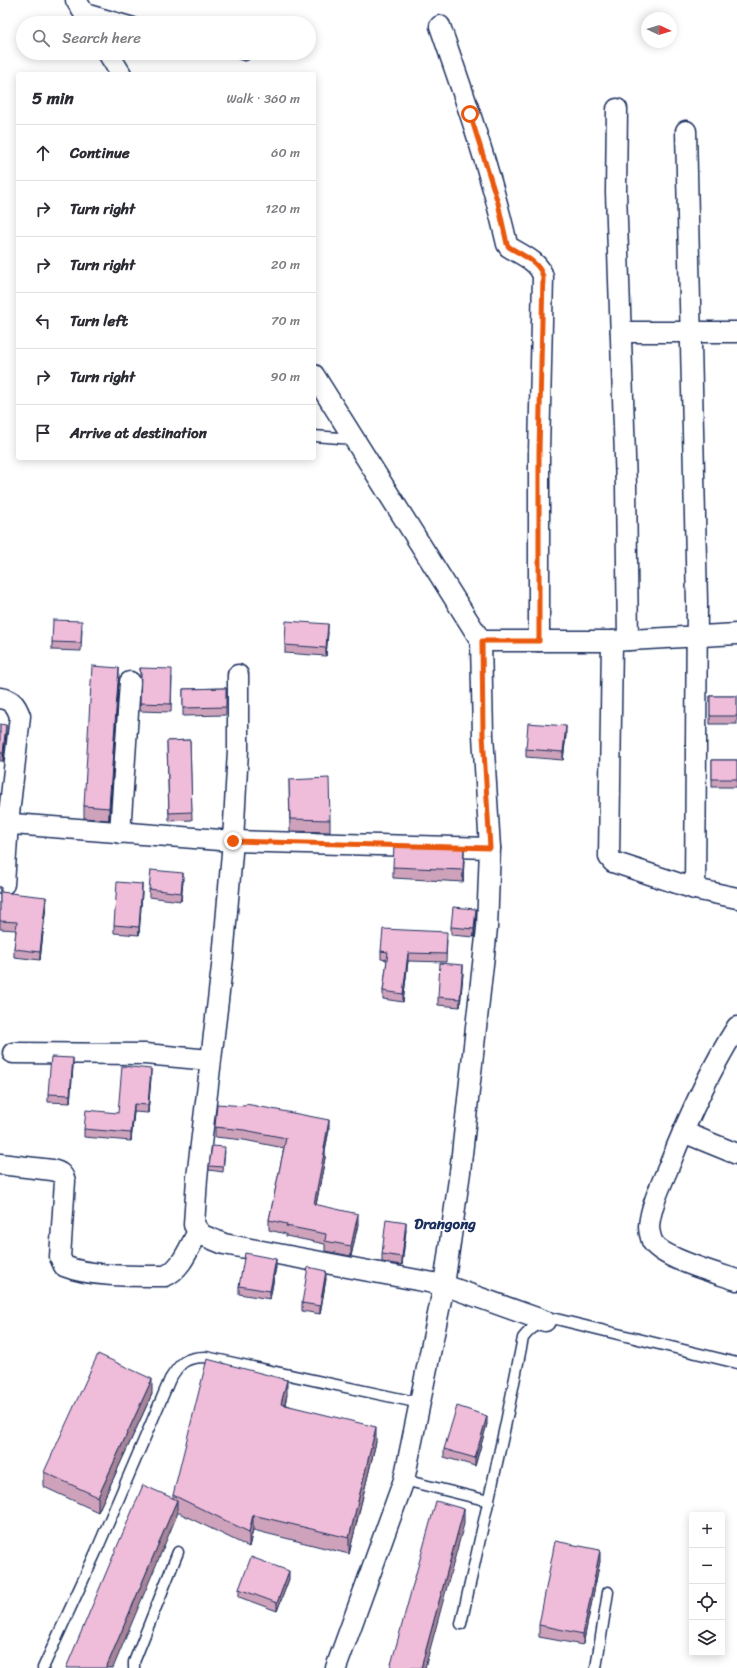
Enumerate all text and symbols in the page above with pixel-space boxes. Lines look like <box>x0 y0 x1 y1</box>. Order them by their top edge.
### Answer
north arrow <box>641 12 677 48</box>
search box <box>16 16 316 60</box>
text: Search here <box>62 25 141 51</box>
icon: search <box>30 27 52 49</box>
text: 5 min <box>32 83 74 113</box>
text: Walk · 360 m <box>226 87 300 110</box>
route start <box>461 105 479 123</box>
text: Continue <box>70 140 130 166</box>
text: 60 m <box>271 141 300 164</box>
icon: ahead <box>32 142 54 164</box>
text: Turn right <box>70 196 135 222</box>
text: 120 m <box>265 197 300 220</box>
icon: right <box>32 198 54 220</box>
text: Turn right <box>70 252 135 278</box>
text: 20 m <box>271 253 300 276</box>
icon: right <box>32 254 54 276</box>
text: Turn left <box>70 308 128 334</box>
text: 70 m <box>271 309 300 332</box>
icon: left <box>32 310 54 332</box>
text: Turn right <box>70 364 135 390</box>
text: 90 m <box>270 365 300 388</box>
icon: right <box>32 366 54 388</box>
text: Arrive at destination <box>70 420 207 446</box>
icon: arrive <box>32 422 54 444</box>
route end <box>224 832 242 850</box>
district label: Drangong <box>414 1211 476 1237</box>
map controls <box>689 1512 725 1656</box>
button: + <box>689 1512 725 1548</box>
button: − <box>689 1548 725 1584</box>
button: locate <box>689 1584 725 1620</box>
button: layers <box>689 1620 725 1656</box>

